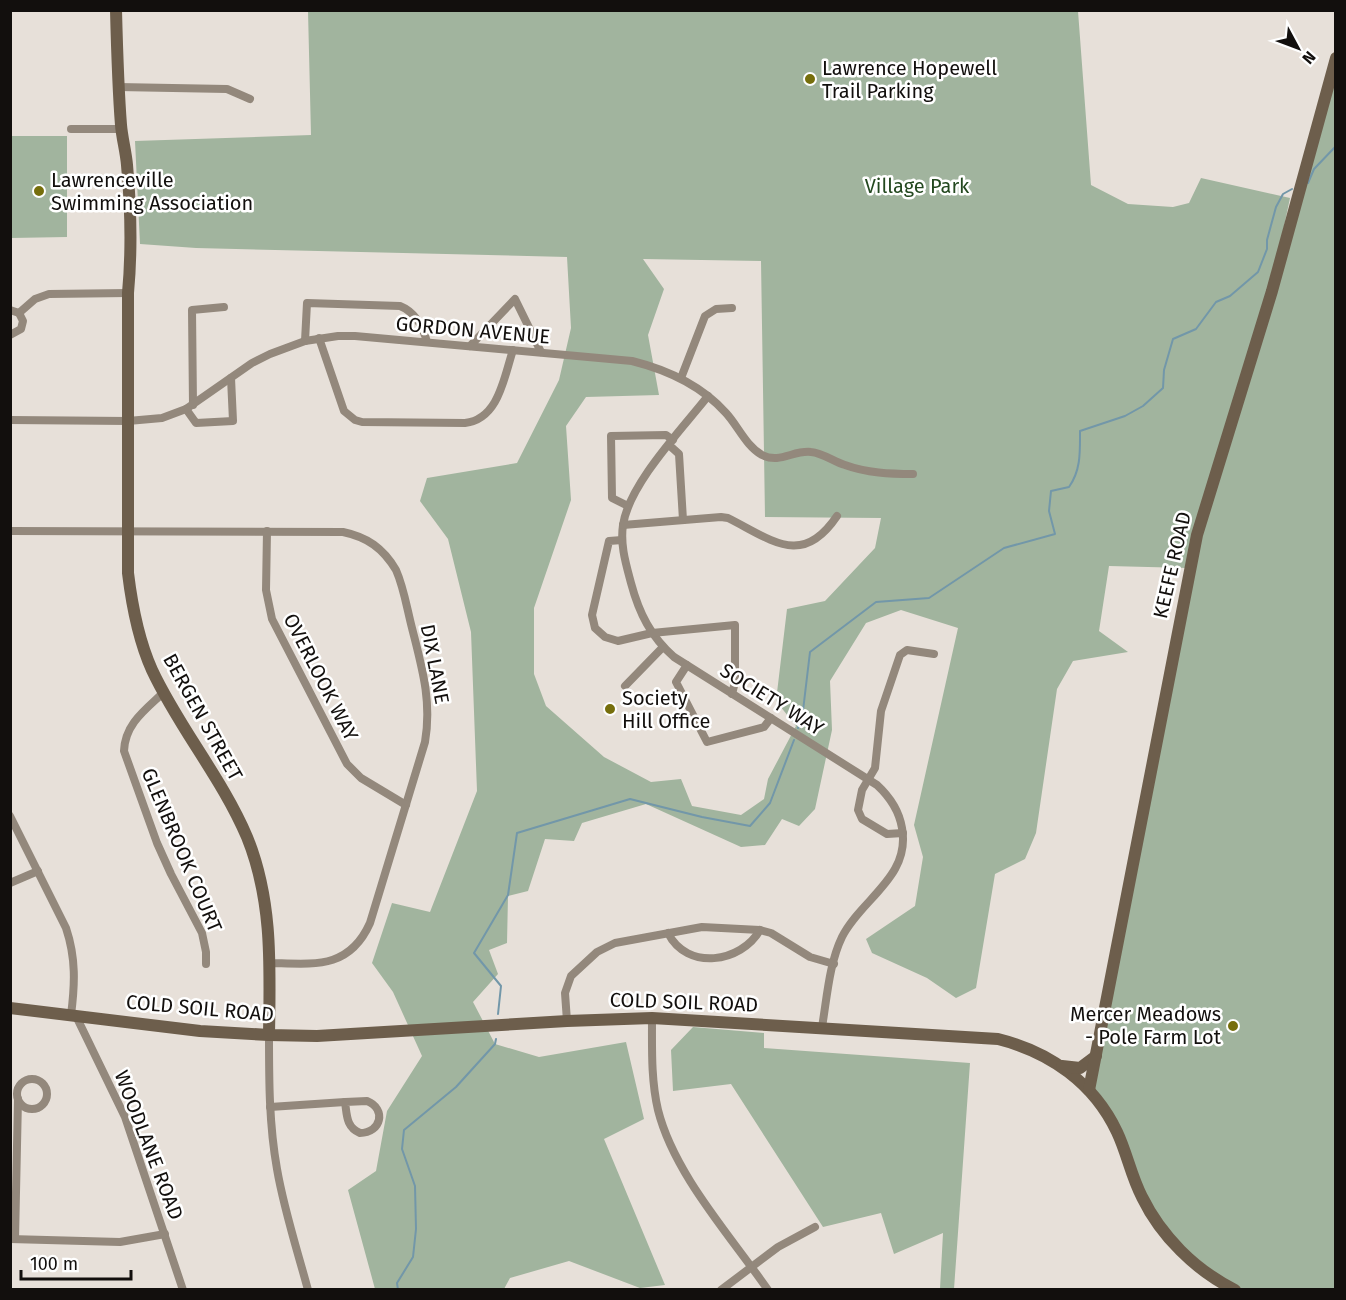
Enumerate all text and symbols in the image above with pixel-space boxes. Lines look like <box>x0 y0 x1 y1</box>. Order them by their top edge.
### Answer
north arrow <box>1268 18 1328 78</box>
text: N <box>1298 47 1320 68</box>
place label: Lawrence Hopewell Trail Parking <box>822 56 997 103</box>
marker: Lawrence Hopewell Trail Parking <box>803 72 817 86</box>
place label: Lawrenceville Swimming Association <box>51 168 253 215</box>
park label: Village Park <box>865 174 970 198</box>
marker: Lawrenceville Swimming Association <box>32 184 46 198</box>
street label: GORDON AVENUE <box>395 311 551 349</box>
street label: KEEFE ROAD <box>1148 509 1196 621</box>
street label: OVERLOOK WAY <box>279 609 363 745</box>
street label: DIX LANE <box>416 622 454 706</box>
street label: BERGEN STREET <box>158 649 248 785</box>
street label: SOCIETY WAY <box>716 658 828 740</box>
place label: Society Hill Office <box>622 686 710 733</box>
marker: Society Hill Office <box>603 702 617 716</box>
street label: GLENBROOK COURT <box>137 764 228 936</box>
street label: COLD SOIL ROAD <box>609 987 759 1017</box>
street label: COLD SOIL ROAD <box>125 990 275 1026</box>
place label: Mercer Meadows - Pole Farm Lot <box>1070 1002 1222 1049</box>
marker: Mercer Meadows - Pole Farm Lot <box>1226 1019 1240 1033</box>
street label: WOODLANE ROAD <box>109 1067 189 1223</box>
scale bar <box>21 1243 130 1281</box>
text: 100 m <box>30 1253 78 1275</box>

